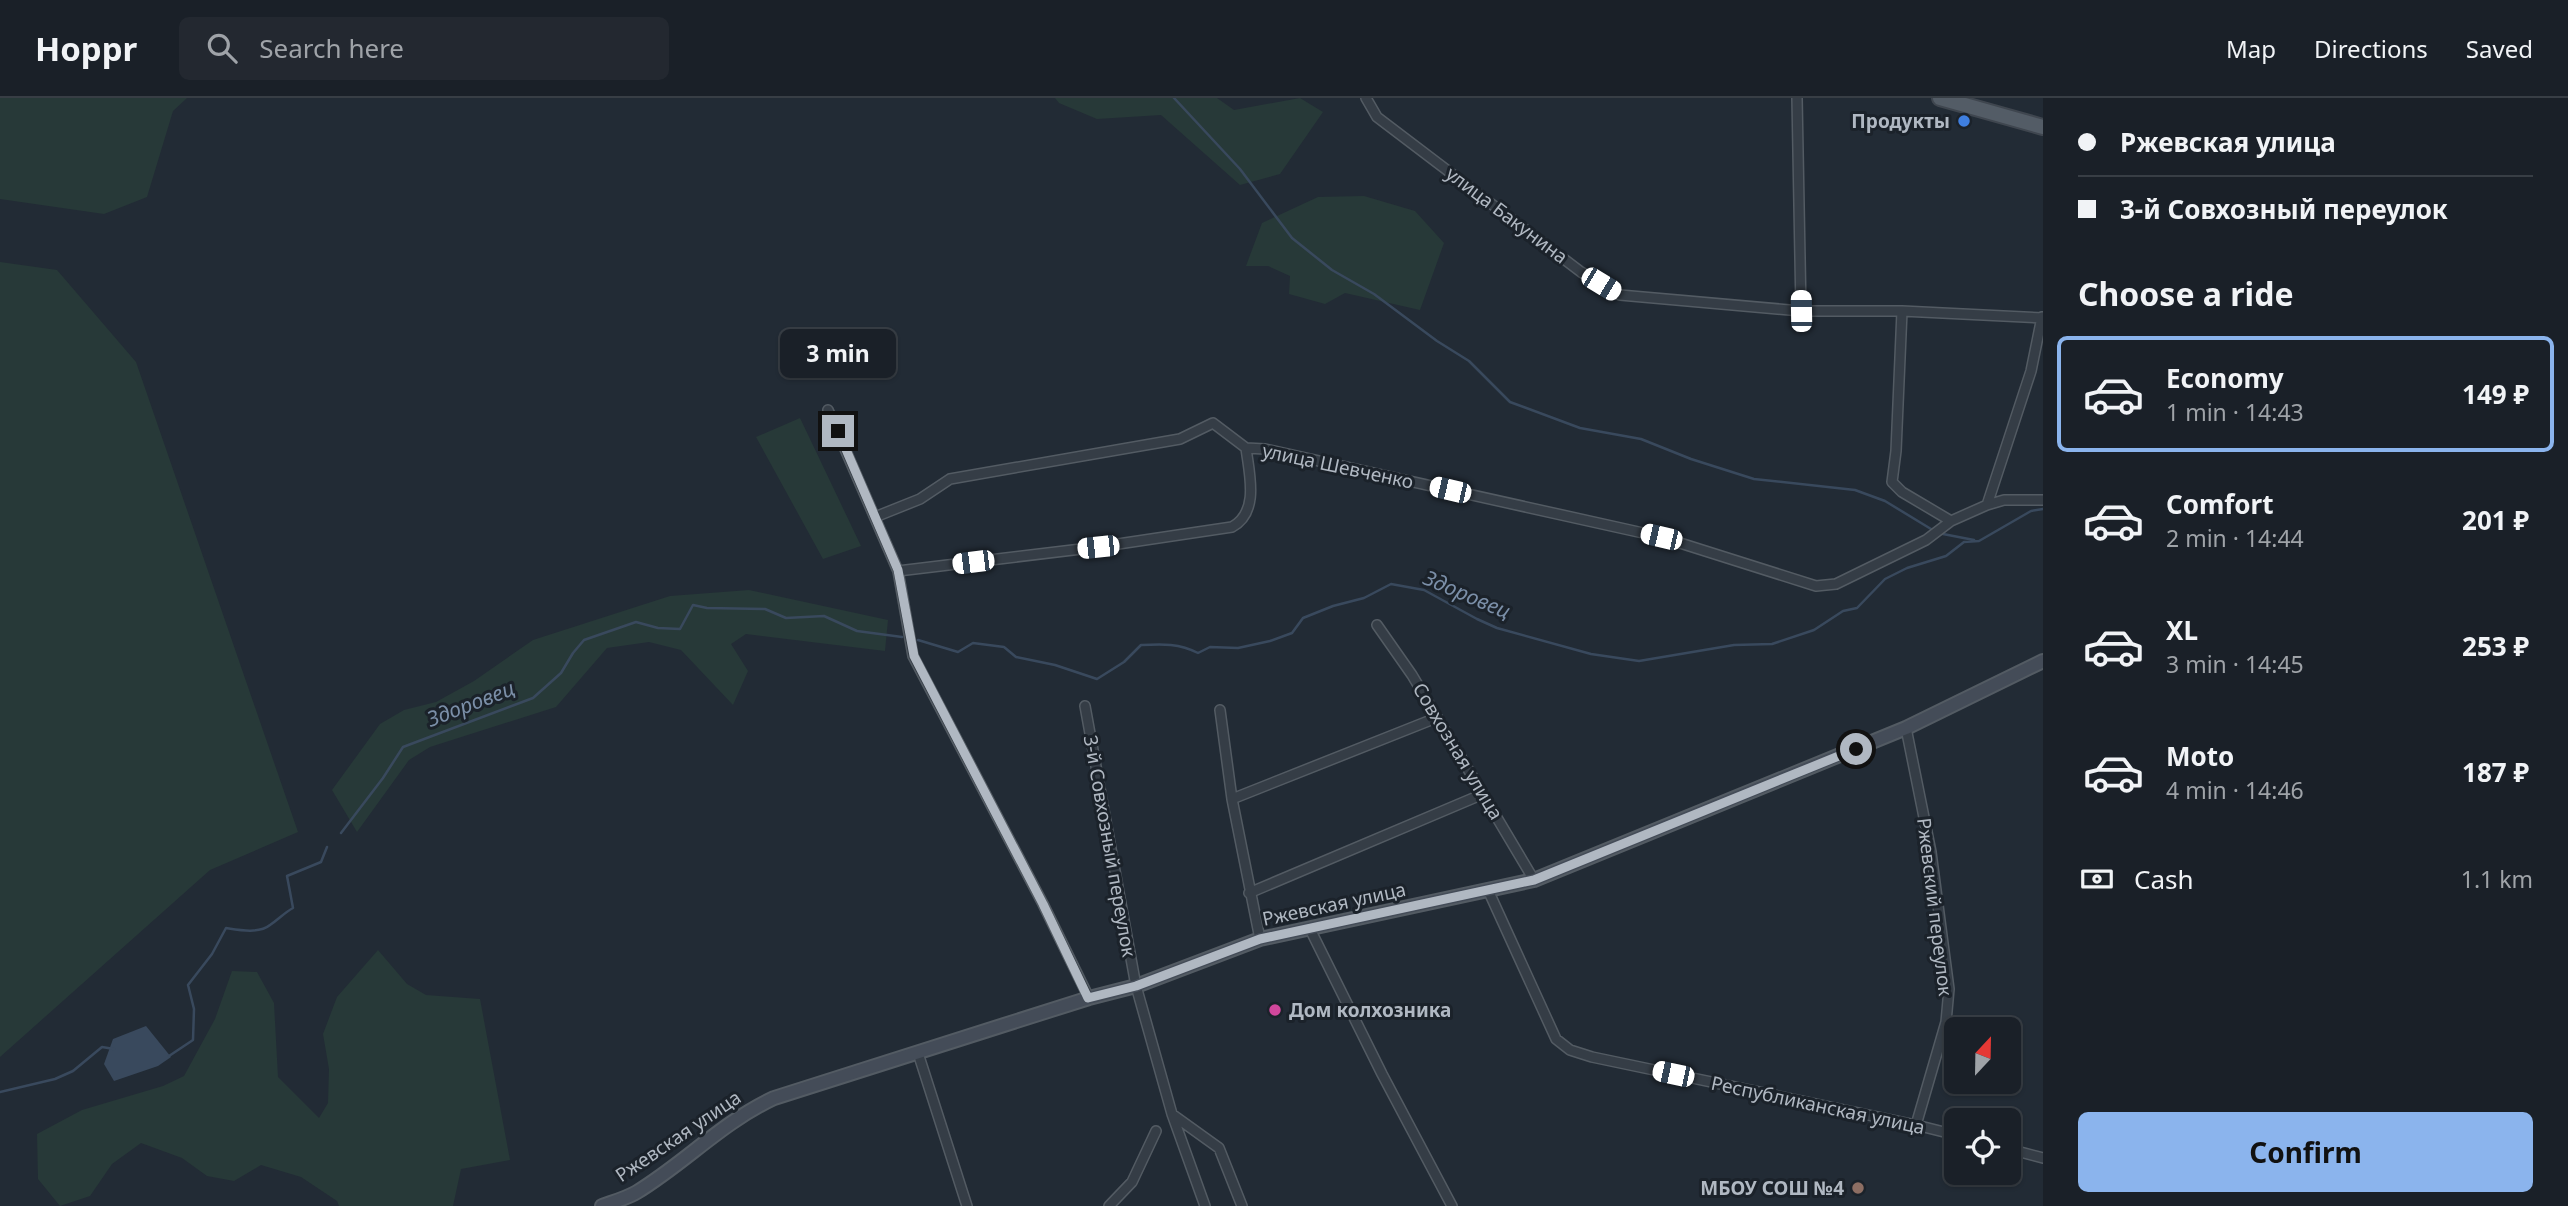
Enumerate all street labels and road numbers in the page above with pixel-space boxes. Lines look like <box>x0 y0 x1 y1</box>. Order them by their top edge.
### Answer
street label: улица Бакунина <box>1441 161 1573 269</box>
street label: улица Шевченко <box>1260 437 1416 495</box>
street label: Совхозная улица <box>1407 678 1509 824</box>
street label: 3-й Совхозный переулок <box>1078 733 1142 959</box>
street label: Ржевский переулок <box>1911 816 1959 998</box>
street label: Ржевская улица <box>1260 876 1408 932</box>
street label: Республиканская улица <box>1709 1070 1927 1140</box>
street label: Ржевская улица <box>610 1084 746 1188</box>

